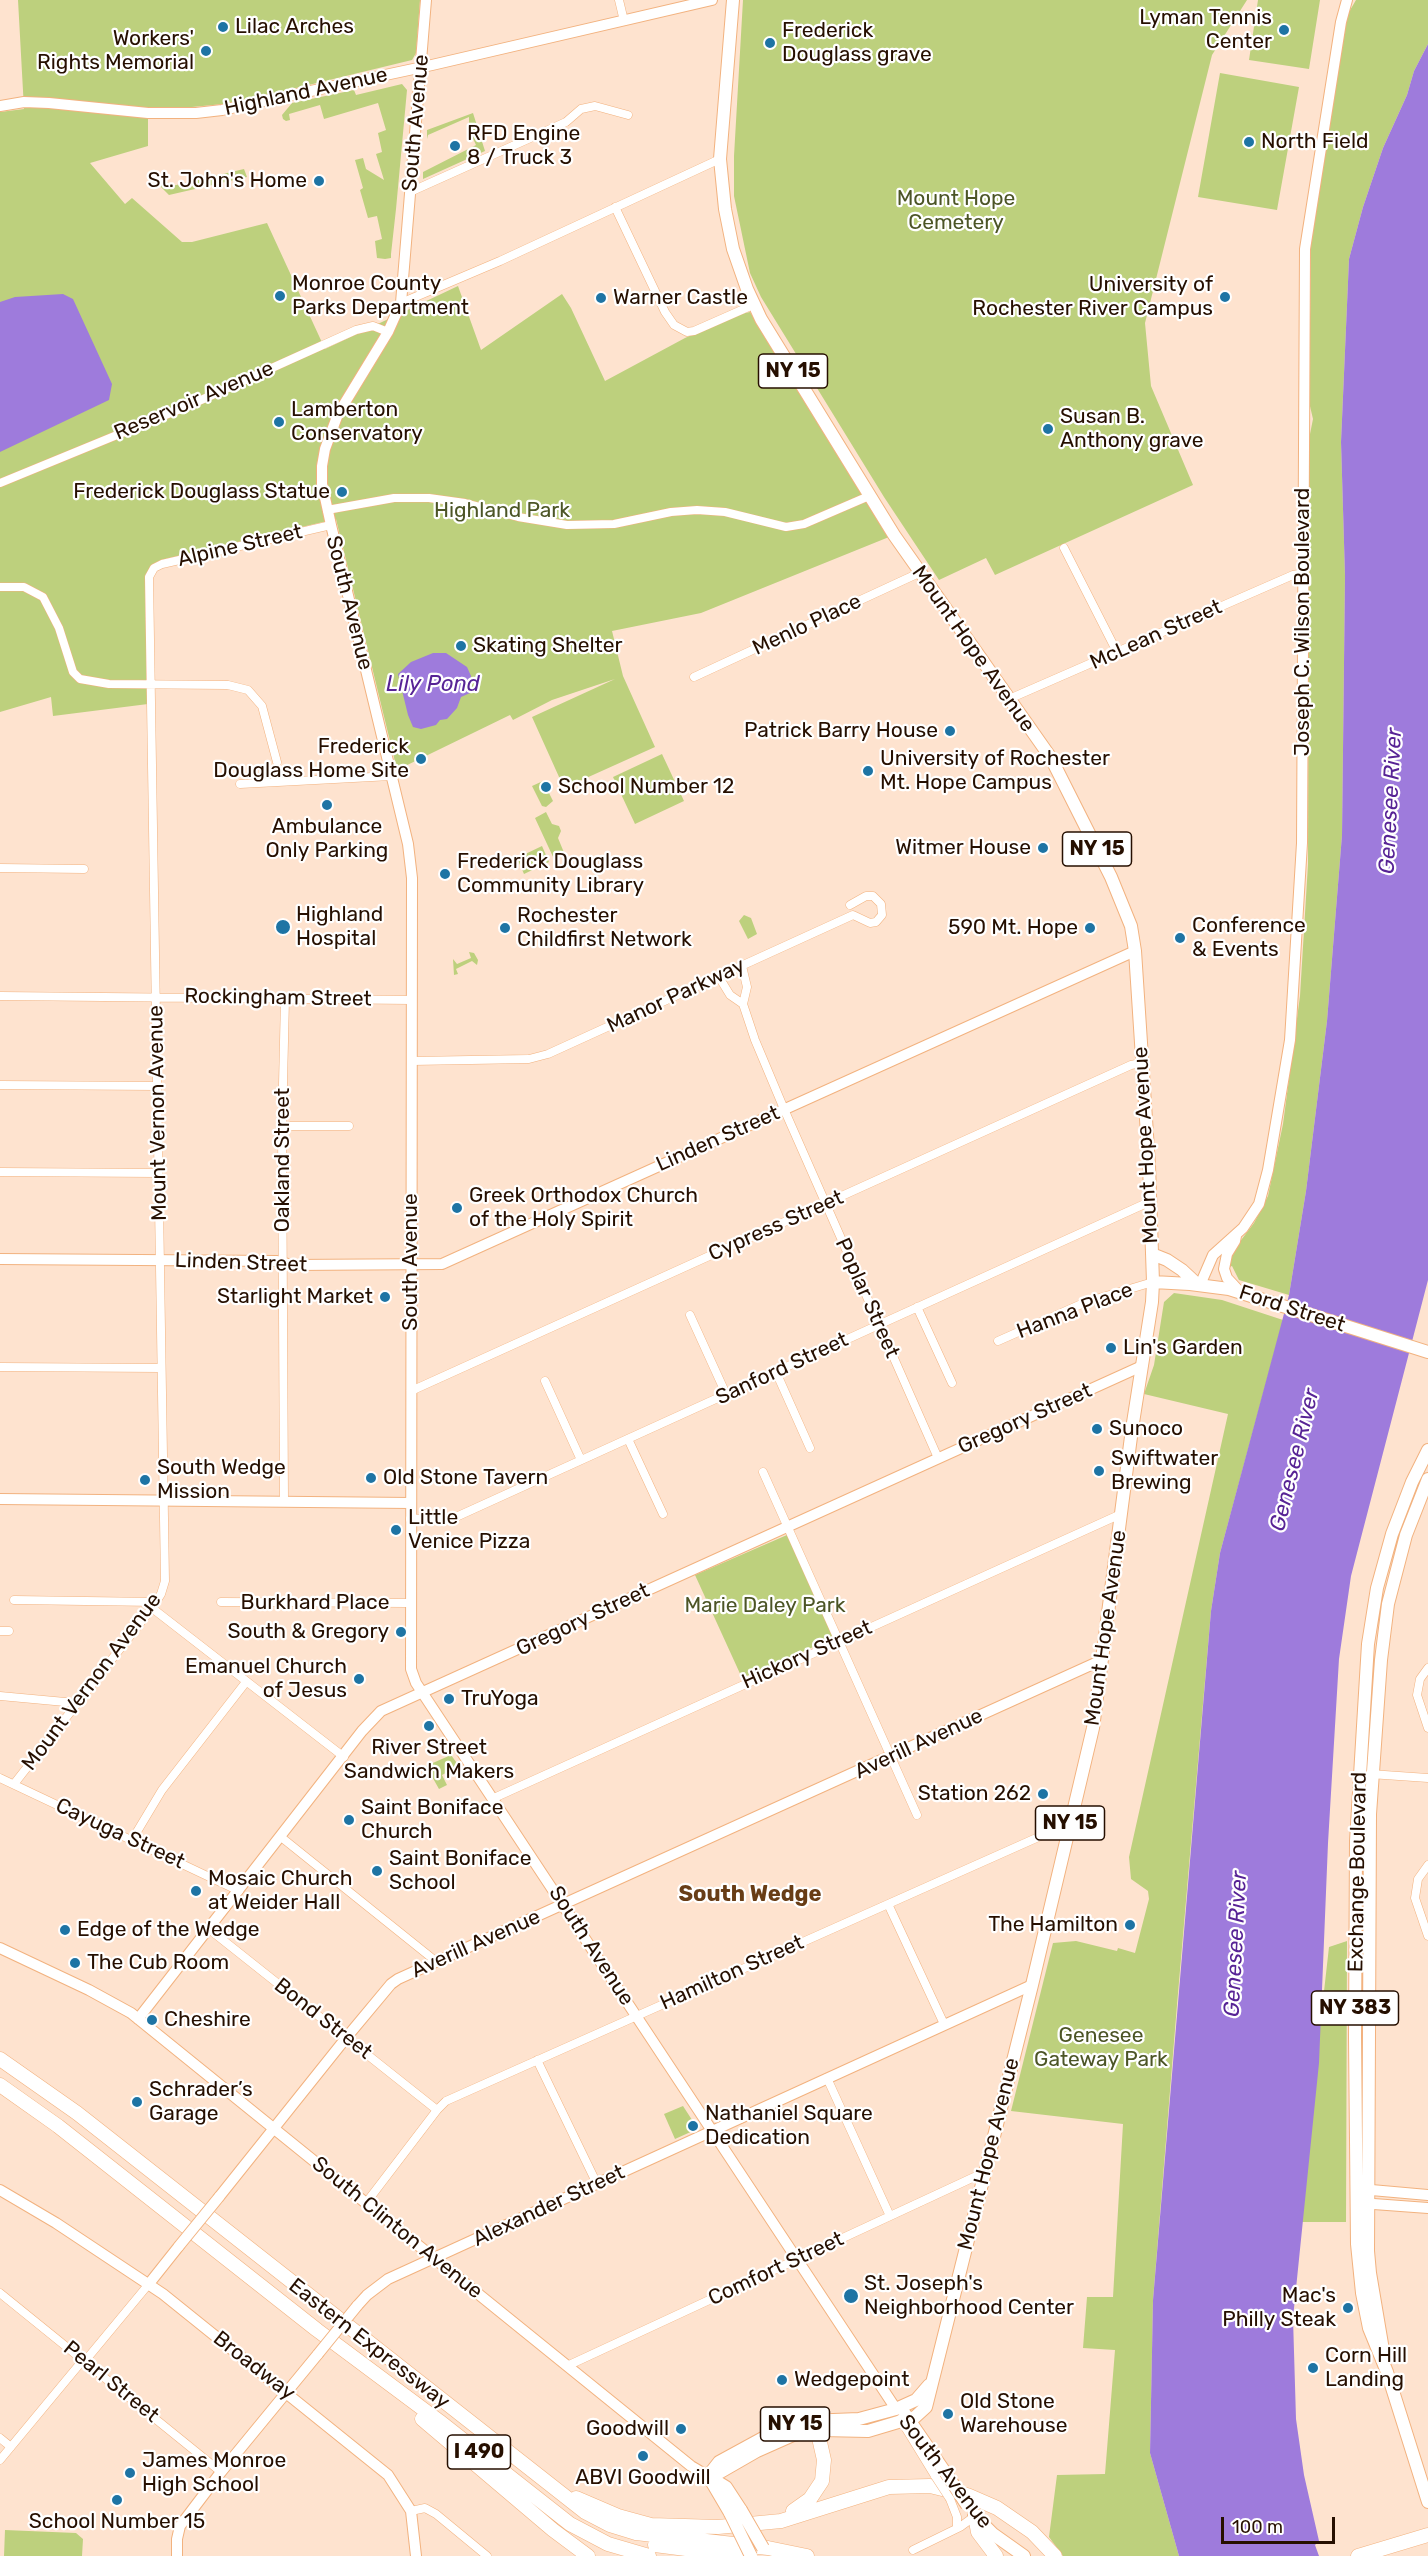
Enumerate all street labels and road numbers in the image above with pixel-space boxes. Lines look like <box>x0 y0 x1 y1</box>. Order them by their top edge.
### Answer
street label: South Avenue <box>397 53 435 193</box>
street label: Highland Avenue <box>222 62 390 122</box>
road number: NY 15 <box>758 354 828 388</box>
street label: Reservoir Avenue <box>110 356 278 446</box>
street label: Joseph C. Wilson Boulevard <box>1290 488 1316 756</box>
street label: Alpine Street <box>175 519 305 573</box>
street label: South Avenue <box>320 533 378 673</box>
street label: Mount Hope Avenue <box>906 561 1040 737</box>
street label: Menlo Place <box>749 589 865 661</box>
street label: McLean Street <box>1086 595 1226 675</box>
road number: NY 15 <box>1062 832 1132 866</box>
street label: Manor Parkway <box>603 953 749 1039</box>
street label: Rockingham Street <box>184 984 372 1012</box>
street label: Mount Vernon Avenue <box>144 1005 172 1221</box>
street label: Mount Hope Avenue <box>1128 1046 1164 1244</box>
street label: Oakland Street <box>270 1088 296 1232</box>
street label: Linden Street <box>652 1101 784 1177</box>
street label: Cypress Street <box>705 1185 847 1267</box>
street label: South Avenue <box>398 1193 424 1331</box>
street label: Poplar Street <box>829 1234 905 1362</box>
street label: Linden Street <box>174 1248 308 1278</box>
street label: Hanna Place <box>1013 1277 1137 1345</box>
street label: Ford Street <box>1236 1280 1348 1338</box>
street label: Sanford Street <box>712 1327 852 1411</box>
street label: Gregory Street <box>954 1378 1096 1460</box>
street label: Mount Hope Avenue <box>1080 1529 1132 1727</box>
street label: Gregory Street <box>512 1578 654 1662</box>
street label: Mount Vernon Avenue <box>17 1588 167 1776</box>
street label: Burkhard Place <box>241 1590 389 1616</box>
street label: Hickory Street <box>738 1615 876 1695</box>
street label: Averill Avenue <box>851 1703 987 1785</box>
street label: Exchange Boulevard <box>1344 1772 1372 1972</box>
street label: Cayuga Street <box>51 1793 189 1875</box>
road number: NY 15 <box>1036 1806 1104 1840</box>
street label: South Avenue <box>543 1881 639 2011</box>
street label: Averill Avenue <box>408 1904 544 1984</box>
street label: Hamilton Street <box>656 1930 808 2016</box>
street label: Bond Street <box>269 1973 377 2065</box>
road number: NY 383 <box>1312 1991 1398 2025</box>
street label: Mount Hope Avenue <box>953 2055 1025 2253</box>
street label: South Clinton Avenue <box>307 2151 487 2305</box>
street label: Alexander Street <box>469 2160 629 2252</box>
street label: Comfort Street <box>704 2227 848 2311</box>
street label: Eastern Expressway <box>283 2273 455 2415</box>
street label: Broadway <box>208 2326 300 2406</box>
street label: Pearl Street <box>58 2336 164 2428</box>
road number: NY 15 <box>760 2407 830 2441</box>
street label: South Avenue <box>893 2410 997 2534</box>
road number: I 490 <box>448 2435 510 2469</box>

